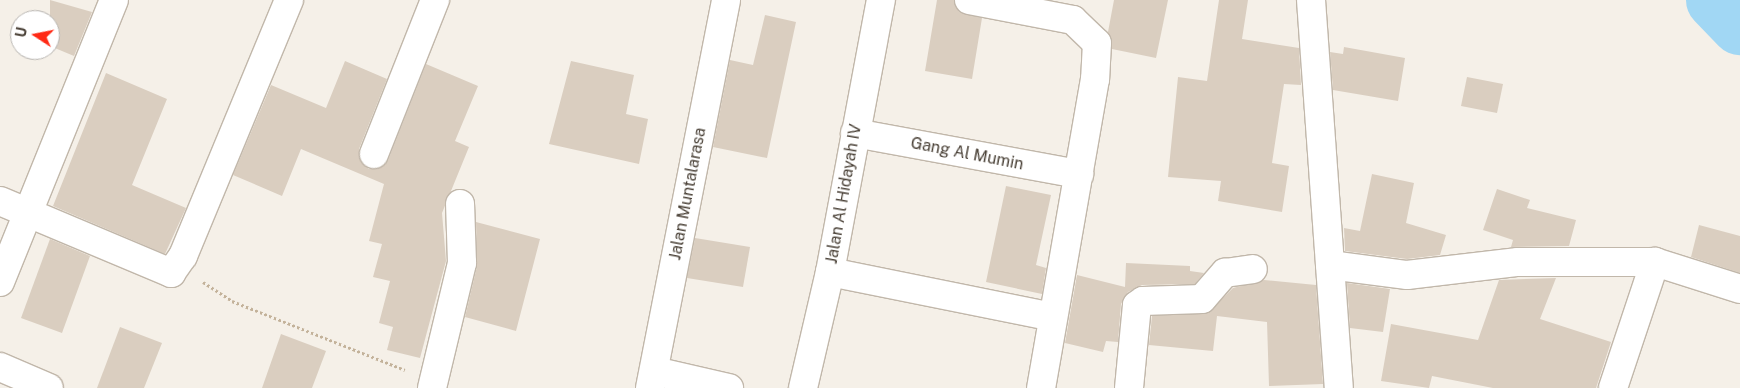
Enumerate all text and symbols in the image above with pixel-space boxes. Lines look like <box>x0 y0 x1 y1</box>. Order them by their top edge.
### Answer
north arrow <box>10 10 60 60</box>
text: U <box>12 26 30 39</box>
street label: Jalan Al Hidayah IV <box>822 122 866 266</box>
street label: Jalan Muntalarasa <box>666 126 710 262</box>
street label: Gang Al Mumin <box>909 134 1025 174</box>

